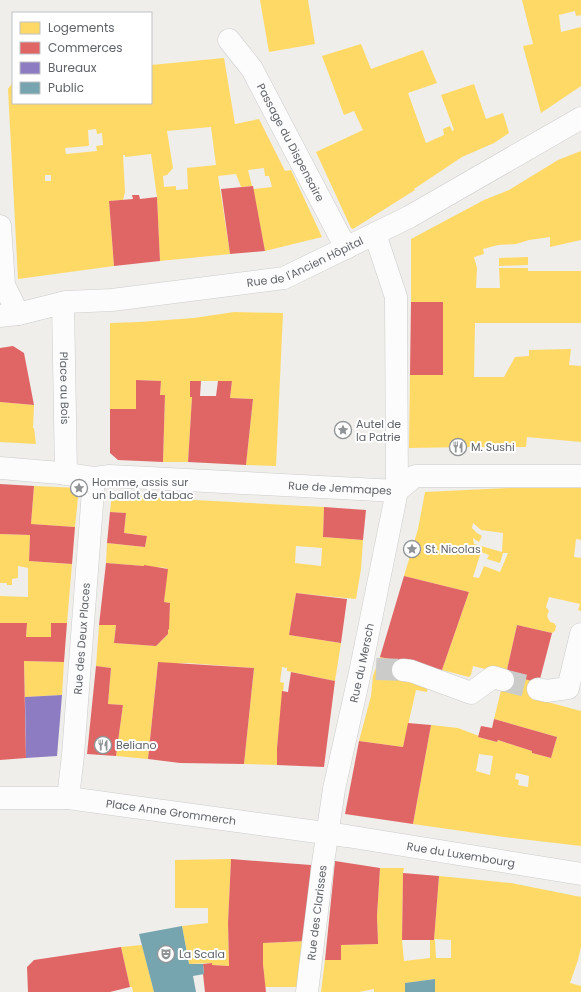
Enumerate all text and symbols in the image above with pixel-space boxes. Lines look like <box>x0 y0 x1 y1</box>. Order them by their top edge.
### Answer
legend <box>12 12 152 104</box>
text: Logements <box>48 19 115 36</box>
text: Commerces <box>48 39 123 56</box>
text: Bureaux <box>48 59 97 76</box>
text: Public <box>48 79 84 96</box>
street label: Passage du Dispensaire <box>253 80 328 205</box>
street label: Rue de l'Ancien Hôpital <box>246 232 366 291</box>
street label: Place au Bois <box>56 352 73 425</box>
place label: Autel de la Patrie <box>356 416 401 445</box>
place icon: Autel de la Patrie <box>333 420 353 440</box>
restaurant icon: M. Sushi <box>448 437 468 457</box>
place label: M. Sushi <box>471 439 515 455</box>
place label: Homme, assis sur un ballot de tabac <box>92 474 194 503</box>
street label: Rue de Jemmapes <box>288 477 392 499</box>
place icon: Homme, assis sur un ballot de tabac <box>69 478 89 498</box>
place icon: St. Nicolas <box>402 539 422 559</box>
place label: St. Nicolas <box>425 541 481 557</box>
street label: Rue des Deux Places <box>70 582 94 695</box>
street label: Rue du Mersch <box>346 622 378 704</box>
restaurant icon: Beliano <box>93 735 113 755</box>
place label: Beliano <box>116 737 157 753</box>
street label: Place Anne Grommerch <box>105 795 237 829</box>
street label: Rue du Luxembourg <box>406 838 516 871</box>
street label: Rue des Clarisses <box>303 864 331 961</box>
theatre icon: La Scala <box>156 944 176 964</box>
place label: La Scala <box>179 946 225 962</box>

